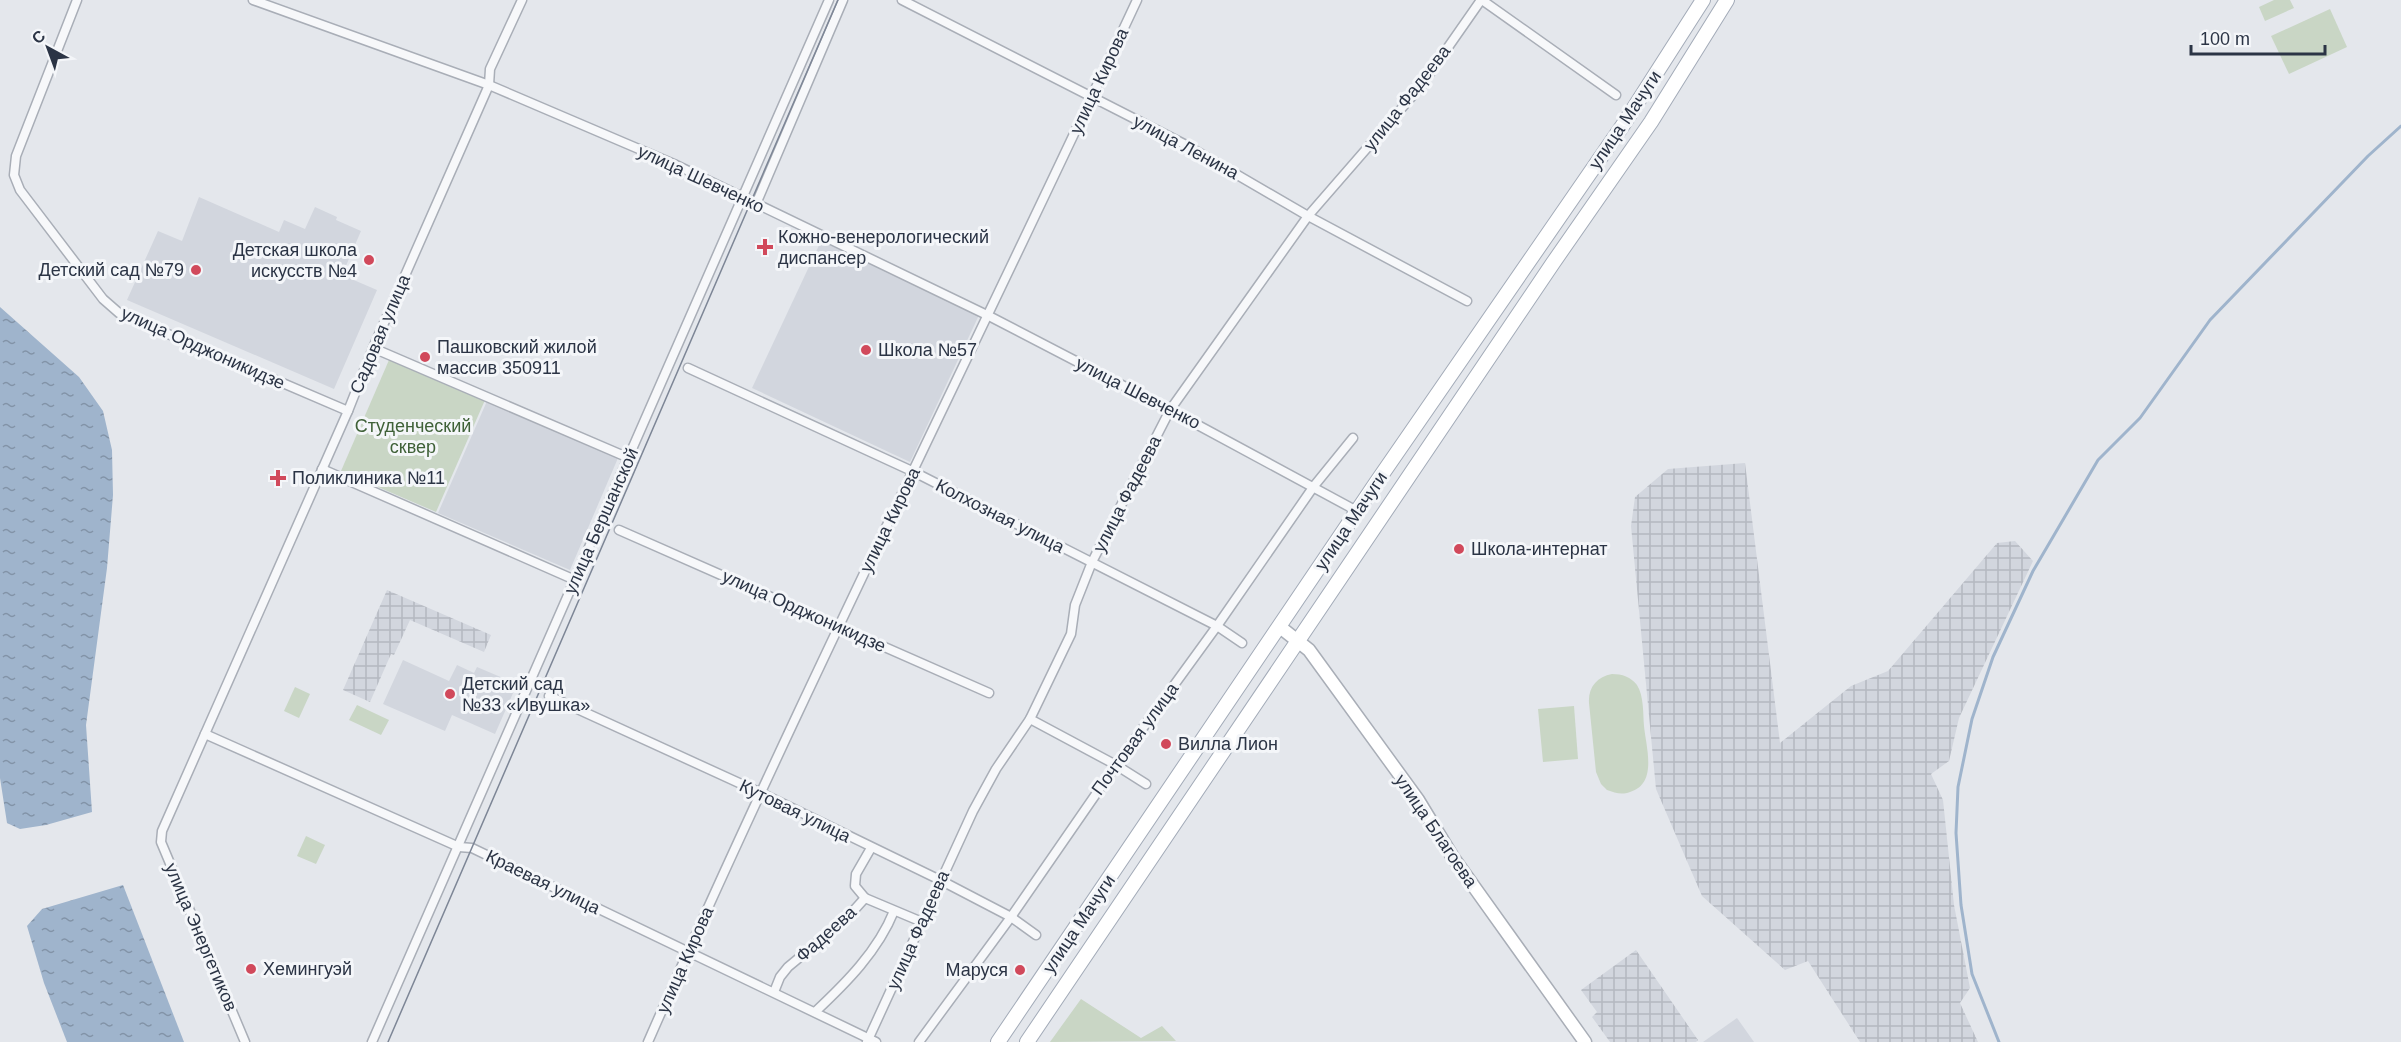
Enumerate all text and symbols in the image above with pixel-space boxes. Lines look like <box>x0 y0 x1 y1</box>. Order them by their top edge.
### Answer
north arrow <box>18 18 78 78</box>
scale bar <box>2191 18 2324 56</box>
street label: улица Кирова <box>1066 24 1133 137</box>
text: С <box>29 27 49 47</box>
text: 100 m <box>2200 29 2250 49</box>
street label: улица Фадеева <box>1360 41 1455 155</box>
street label: улица Мачуги <box>1585 67 1665 173</box>
street label: улица Ленина <box>1130 111 1243 184</box>
street label: улица Шевченко <box>635 141 767 217</box>
place label: Кожно-венерологический диспансер <box>778 227 989 268</box>
marker: Кожно-венерологический диспансер <box>756 238 774 256</box>
place label: Детская школа искусств №4 <box>233 240 358 281</box>
marker: Детская школа искусств №4 <box>362 253 376 267</box>
place label: Детский сад №79 <box>39 260 184 280</box>
marker: Детский сад №79 <box>189 263 203 277</box>
street label: Садовая улица <box>346 271 414 397</box>
street label: улица Орджоникидзе <box>118 303 288 393</box>
place label: Пашковский жилой массив 350911 <box>437 337 597 378</box>
place label: Школа №57 <box>878 340 977 360</box>
marker: Школа №57 <box>859 343 873 357</box>
marker: Пашковский жилой массив 350911 <box>418 350 432 364</box>
street label: улица Шевченко <box>1072 353 1204 433</box>
park label: Студенческий сквер <box>355 416 471 457</box>
street label: улица Фадеева <box>1089 432 1165 556</box>
street label: улица Бершанской <box>560 445 642 597</box>
street label: улица Кирова <box>856 463 924 576</box>
place label: Поликлиника №11 <box>292 468 445 488</box>
street label: улица Мачуги <box>1311 468 1391 574</box>
marker: Поликлиника №11 <box>269 469 287 487</box>
street label: Колхозная улица <box>932 475 1069 558</box>
place label: Школа-интернат <box>1471 539 1608 559</box>
marker: Школа-интернат <box>1452 542 1466 556</box>
street label: улица Орджоникидзе <box>719 566 889 656</box>
place label: Детский сад №33 «Ивушка» <box>462 674 590 715</box>
street label: Почтовая улица <box>1088 678 1183 799</box>
marker: Детский сад №33 «Ивушка» <box>443 687 457 701</box>
place label: Вилла Лион <box>1178 734 1278 754</box>
marker: Вилла Лион <box>1159 737 1173 751</box>
street label: улица Благоева <box>1391 771 1482 892</box>
street label: Кутовая улица <box>736 775 855 847</box>
street label: Краевая улица <box>483 846 604 919</box>
street label: улица Энергетиков <box>161 860 241 1014</box>
street label: улица Фадеева <box>883 867 954 993</box>
street label: улица Мачуги <box>1039 871 1119 977</box>
street label: Фадеева <box>792 901 861 966</box>
street label: улица Кирова <box>653 903 718 1016</box>
place label: Хемингуэй <box>263 959 352 979</box>
place label: Маруся <box>945 960 1008 980</box>
marker: Хемингуэй <box>244 962 258 976</box>
marker: Маруся <box>1013 963 1027 977</box>

